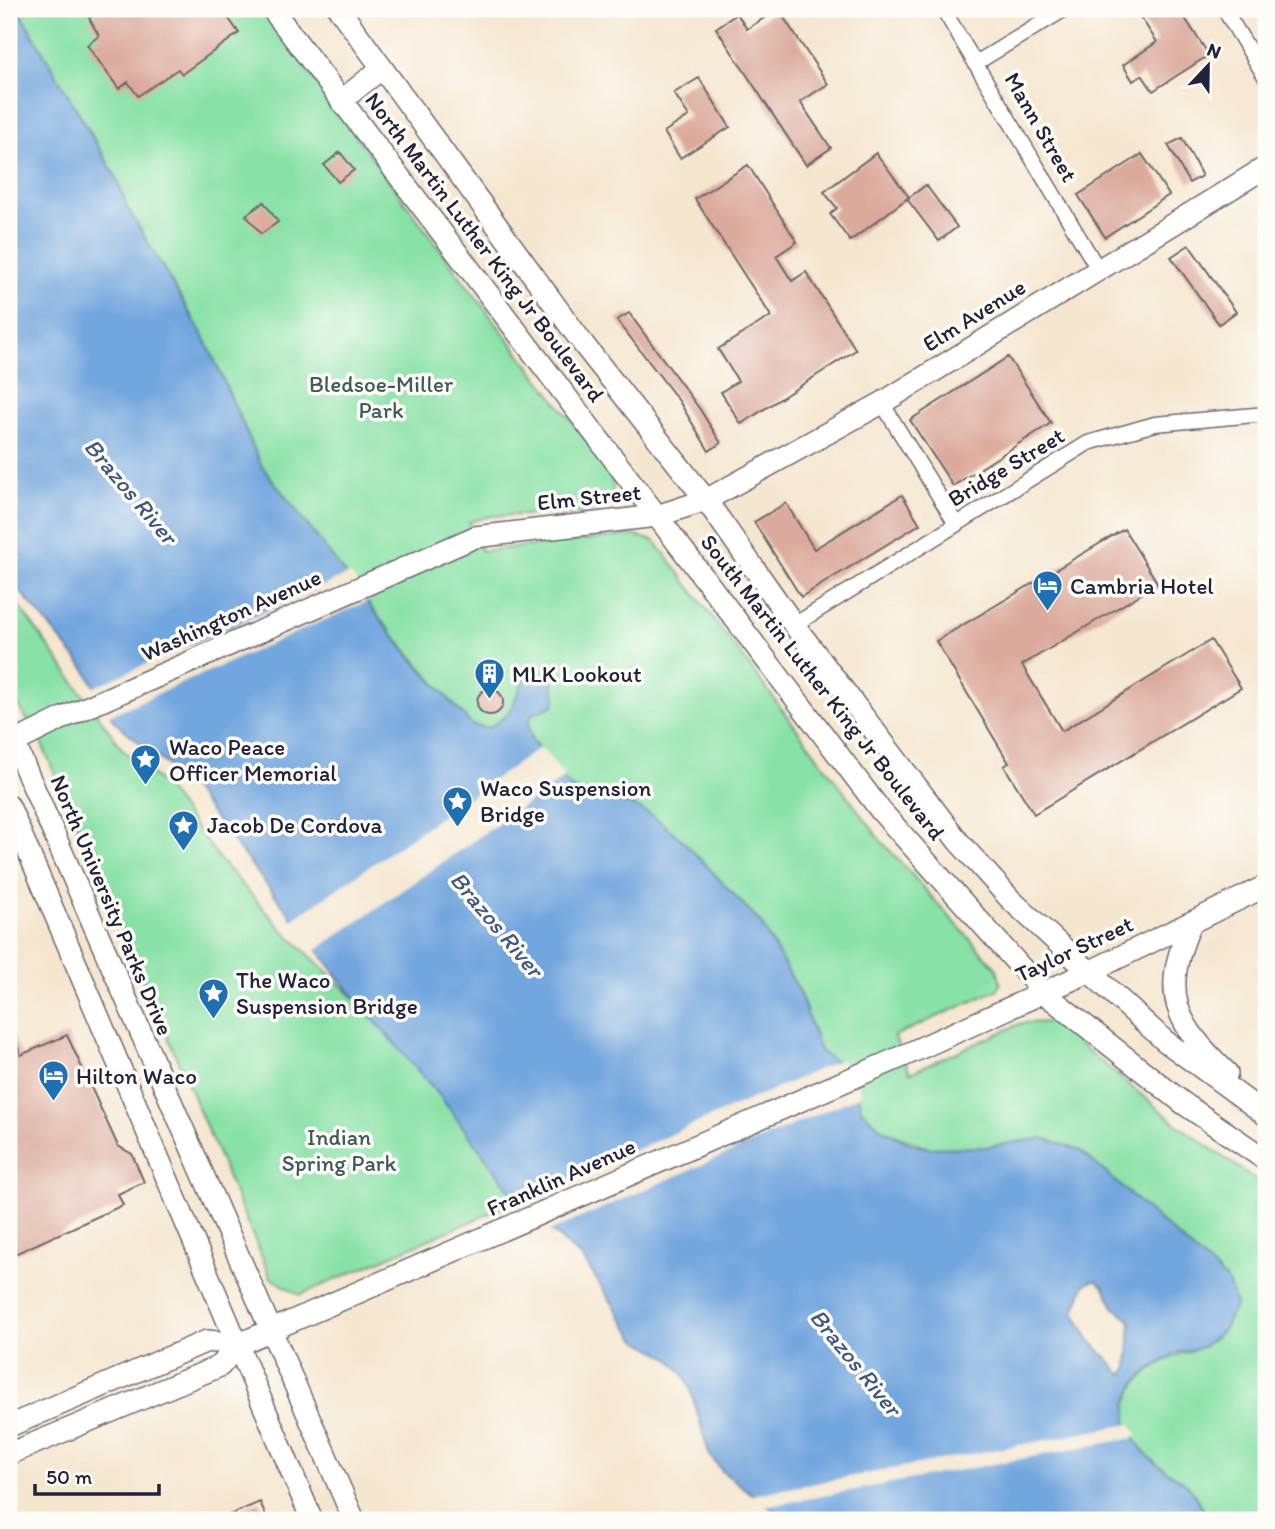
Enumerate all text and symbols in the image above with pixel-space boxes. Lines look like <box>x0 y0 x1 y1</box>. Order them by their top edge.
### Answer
north arrow <box>1174 32 1244 102</box>
text: N <box>1204 38 1224 64</box>
street label: Mann Street <box>998 67 1084 187</box>
street label: North Martin Luther King Jr Boulevard <box>359 87 611 408</box>
street label: Elm Avenue <box>917 272 1031 358</box>
park label: Bledsoe-Miller Park <box>309 370 453 424</box>
street label: Bridge Street <box>943 421 1070 513</box>
water label: Brazos River <box>78 432 185 552</box>
street label: Elm Street <box>536 478 643 516</box>
street label: South Martin Luther King Jr Boulevard <box>695 529 951 846</box>
street label: Washington Avenue <box>137 563 325 667</box>
hotel icon: Cambria Hotel <box>1030 569 1064 613</box>
place label: Cambria Hotel <box>1070 572 1214 600</box>
building icon: MLK Lookout <box>472 657 506 701</box>
place label: MLK Lookout <box>512 660 642 688</box>
place label: Waco Peace Officer Memorial <box>169 733 337 787</box>
place icon: Waco Peace Officer Memorial <box>129 743 163 787</box>
street label: North University Parks Drive <box>44 771 180 1039</box>
place label: Waco Suspension Bridge <box>480 774 651 828</box>
place icon: Waco Suspension Bridge <box>440 784 474 828</box>
place icon: Jacob De Cordova <box>167 808 201 852</box>
place label: Jacob De Cordova <box>207 811 382 839</box>
water label: Brazos River <box>444 865 551 985</box>
street label: Taylor Street <box>1011 909 1138 988</box>
place label: The Waco Suspension Bridge <box>236 966 418 1020</box>
place icon: The Waco Suspension Bridge <box>196 976 230 1020</box>
hotel icon: Hilton Waco <box>36 1059 70 1103</box>
place label: Hilton Waco <box>76 1062 197 1090</box>
park label: Indian Spring Park <box>282 1123 396 1177</box>
street label: Franklin Avenue <box>482 1132 640 1222</box>
water label: Brazos River <box>804 1303 910 1424</box>
scale bar <box>35 1452 159 1496</box>
text: 50 m <box>46 1464 93 1489</box>

